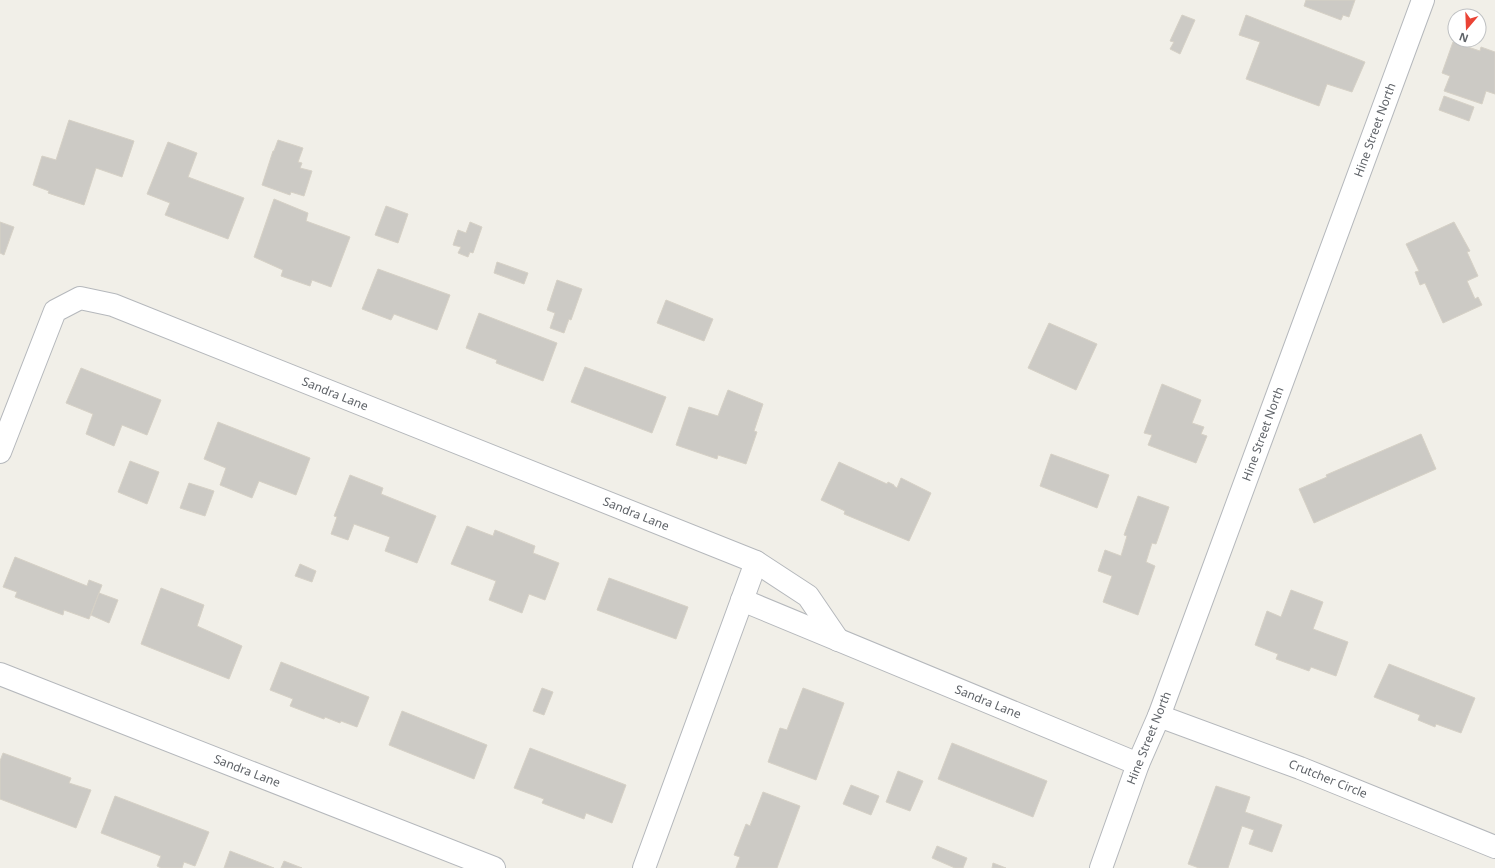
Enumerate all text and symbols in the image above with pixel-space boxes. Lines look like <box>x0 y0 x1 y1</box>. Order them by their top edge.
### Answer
north arrow <box>1447 8 1487 48</box>
text: N <box>1457 29 1470 46</box>
street label: Hine Street North <box>1350 80 1399 179</box>
street label: Sandra Lane <box>300 373 371 415</box>
street label: Hine Street North <box>1238 384 1287 483</box>
street label: Sandra Lane <box>601 493 672 535</box>
street label: Sandra Lane <box>953 681 1024 723</box>
street label: Hine Street North <box>1122 689 1175 787</box>
street label: Sandra Lane <box>212 750 283 791</box>
street label: Crutcher Circle <box>1286 755 1370 802</box>

